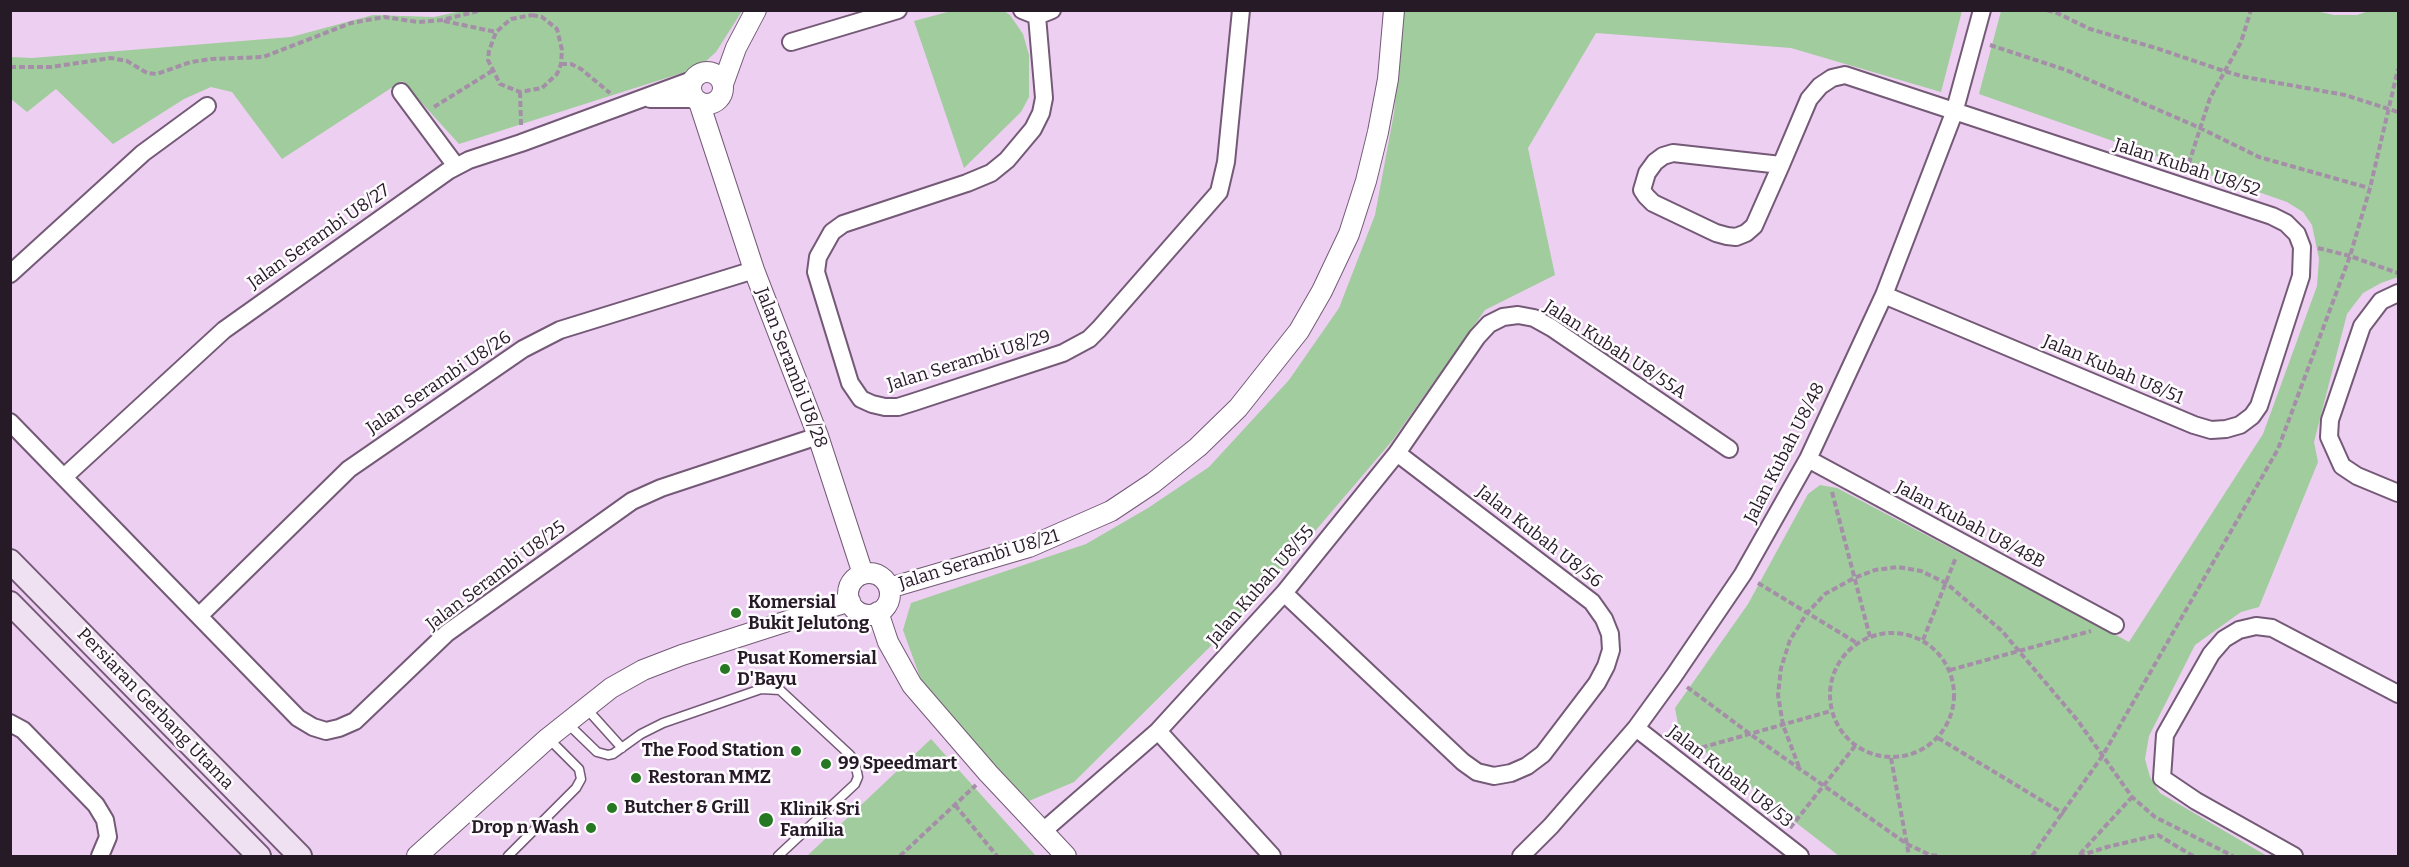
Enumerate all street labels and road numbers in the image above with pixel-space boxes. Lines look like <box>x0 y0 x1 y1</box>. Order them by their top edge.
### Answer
street label: Jalan Kubah U8/52 <box>2111 134 2263 202</box>
street label: Jalan Serambi U8/27 <box>244 180 394 294</box>
street label: Jalan Serambi U8/28 <box>750 285 832 451</box>
street label: Jalan Kubah U8/55A <box>1540 296 1690 404</box>
street label: Jalan Serambi U8/29 <box>885 326 1053 396</box>
street label: Jalan Serambi U8/26 <box>363 327 515 439</box>
street label: Jalan Kubah U8/51 <box>2040 331 2186 409</box>
street label: Jalan Kubah U8/48 <box>1740 379 1830 527</box>
street label: Jalan Kubah U8/48B <box>1892 476 2048 574</box>
street label: Jalan Kubah U8/56 <box>1472 481 1606 593</box>
street label: Jalan Serambi U8/25 <box>422 517 570 635</box>
street label: Jalan Kubah U8/55 <box>1203 521 1319 651</box>
street label: Jalan Serambi U8/21 <box>896 525 1062 595</box>
street label: Persiaran Gerbang Utama <box>72 624 238 794</box>
street label: Jalan Kubah U8/53 <box>1663 721 1797 833</box>

